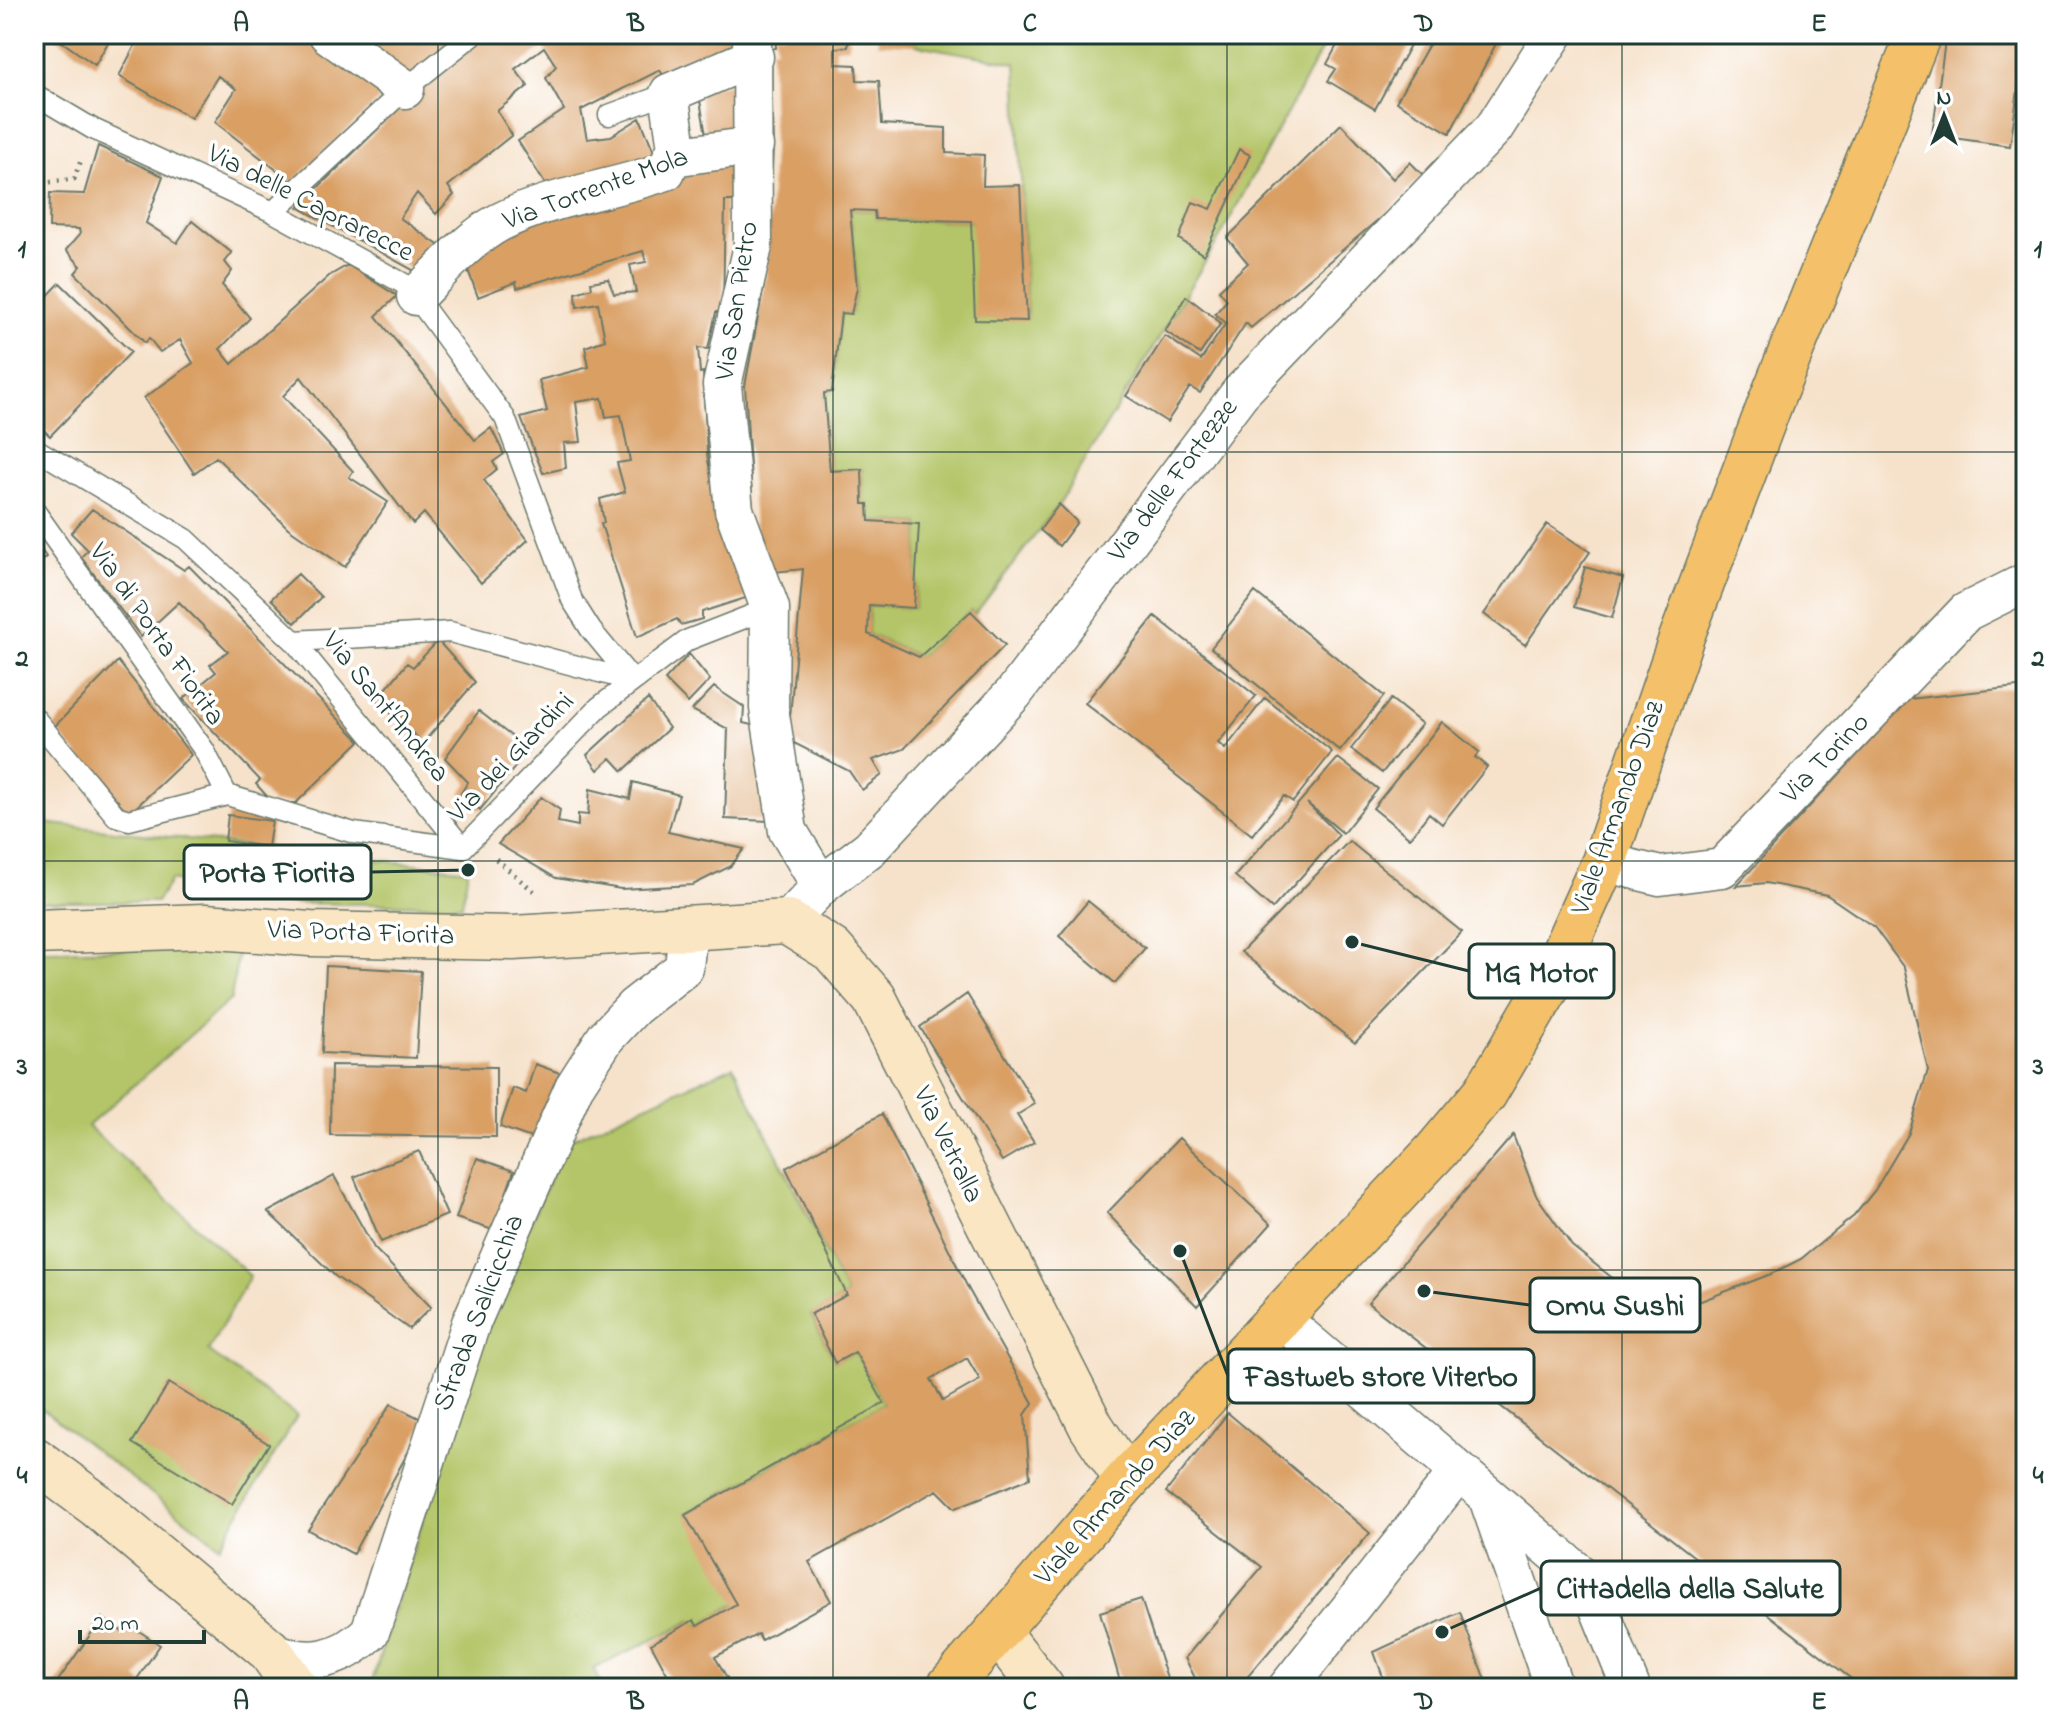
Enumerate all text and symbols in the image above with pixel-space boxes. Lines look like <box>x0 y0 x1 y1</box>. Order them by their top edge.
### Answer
text: A <box>233 6 249 44</box>
text: B <box>626 6 645 44</box>
text: C <box>1023 6 1037 44</box>
text: D <box>1413 6 1434 44</box>
text: E <box>1811 6 1827 44</box>
north arrow <box>1904 76 1984 156</box>
text: N <box>1937 83 1951 115</box>
street label: Via delle Caprarecce <box>199 134 421 274</box>
street label: Via Torrente Mola <box>497 137 694 243</box>
street label: Via San Pietro <box>705 219 771 384</box>
text: 1 <box>18 232 27 270</box>
text: 1 <box>2034 232 2043 270</box>
street label: Via delle Fortezze <box>1098 390 1250 572</box>
street label: Via di Porta Fiorita <box>77 534 234 735</box>
street label: Via Sant'Andrea <box>311 623 459 792</box>
text: 2 <box>15 641 29 679</box>
text: 2 <box>2031 641 2045 679</box>
street label: Via dei Giardini <box>438 683 585 833</box>
street label: Viale Armando Diaz <box>1561 695 1677 922</box>
street label: Via Torino <box>1771 704 1880 815</box>
callout: Porta Fiorita <box>184 845 371 899</box>
text: Porta Fiorita <box>199 853 355 897</box>
street label: Via Porta Fiorita <box>266 910 455 958</box>
callout: MG Motor <box>1469 944 1614 998</box>
text: MG Motor <box>1484 953 1598 997</box>
text: 3 <box>16 1049 28 1087</box>
text: 3 <box>2032 1049 2044 1087</box>
street label: Via Vetralla <box>901 1079 993 1210</box>
street label: Strada Salicicchia <box>424 1209 536 1417</box>
callout: Omu Sushi <box>1530 1278 1700 1332</box>
text: Omu Sushi <box>1546 1286 1684 1330</box>
callout: Fastweb store Viterbo <box>1228 1349 1534 1403</box>
text: Fastweb store Viterbo <box>1242 1357 1518 1401</box>
street label: Viale Armando Diaz <box>1025 1400 1207 1596</box>
text: 4 <box>17 1458 28 1496</box>
text: 4 <box>2033 1458 2044 1496</box>
callout: Cittadella della Salute <box>1541 1561 1840 1615</box>
text: Cittadella della Salute <box>1556 1569 1825 1613</box>
scale bar <box>80 1594 204 1644</box>
text: 20 m <box>92 1607 139 1642</box>
text: A <box>233 1684 249 1722</box>
text: B <box>626 1684 645 1722</box>
text: C <box>1023 1684 1037 1722</box>
text: D <box>1413 1684 1434 1722</box>
text: E <box>1811 1684 1827 1722</box>

